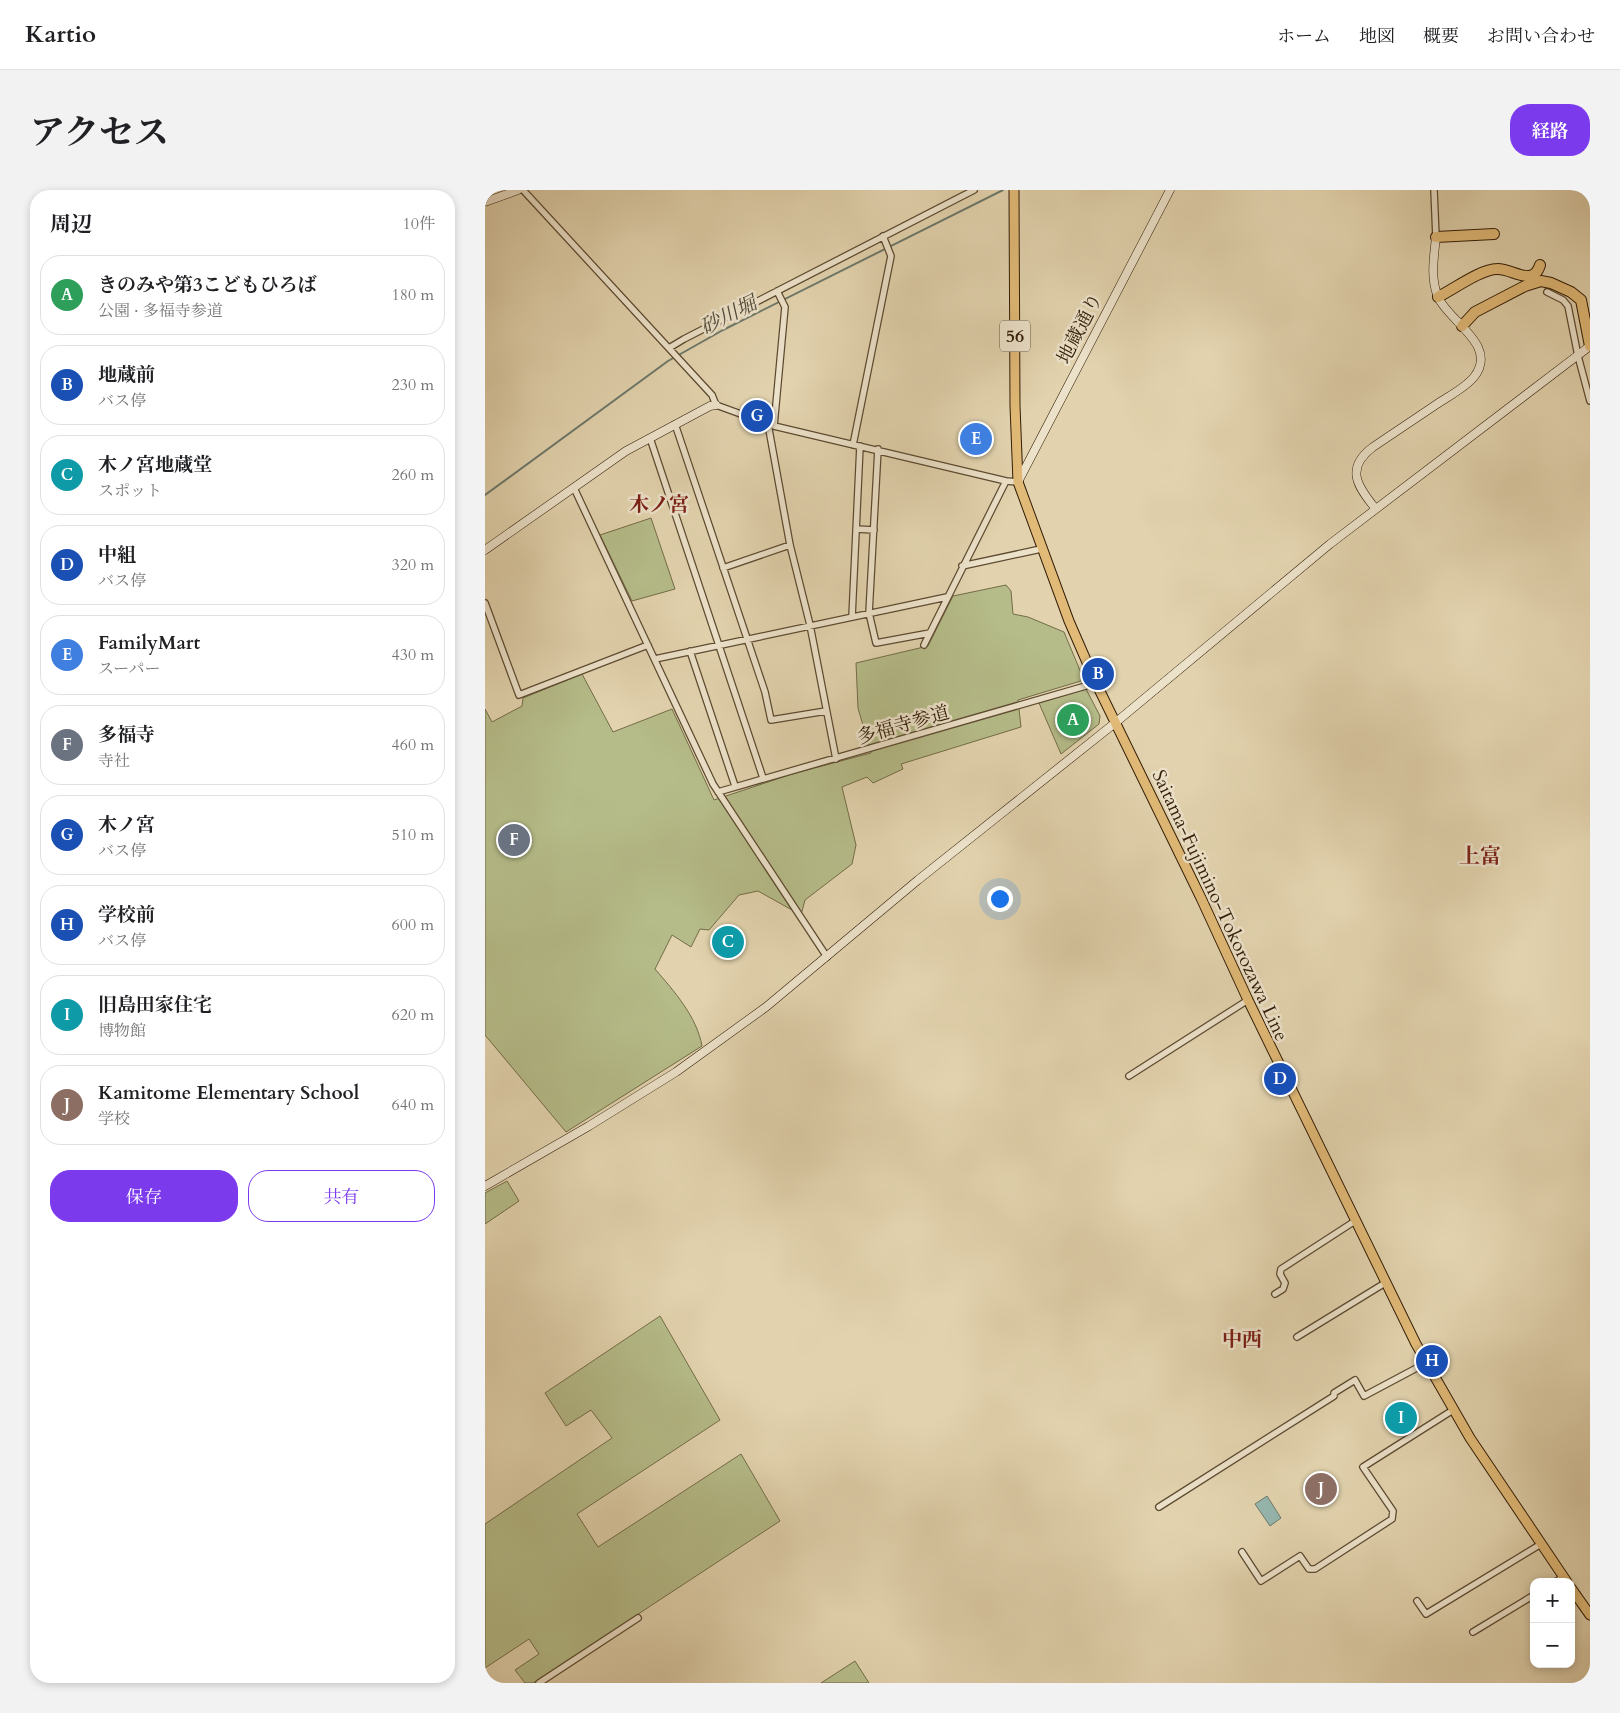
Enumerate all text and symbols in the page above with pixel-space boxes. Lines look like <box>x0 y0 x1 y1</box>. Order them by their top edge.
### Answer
text: Kartio <box>25 18 96 51</box>
text: ホーム <box>1277 24 1331 49</box>
text: 地図 <box>1359 24 1395 49</box>
text: 概要 <box>1423 24 1459 49</box>
text: お問い合わせ <box>1487 24 1595 49</box>
button: 経路 <box>1510 104 1590 156</box>
text: アクセス <box>30 109 169 157</box>
text: 周辺 <box>50 210 92 239</box>
text: 10件 <box>403 213 435 235</box>
text: きのみや第3こどもひろば <box>98 272 317 298</box>
text: A <box>61 284 73 306</box>
text: 180 m <box>392 284 434 306</box>
water label: 砂川堀 <box>695 288 764 341</box>
street label: 地蔵通り <box>1051 289 1109 368</box>
text: 公園 · 多福寺参道 <box>98 300 223 322</box>
road number: 56 <box>1000 320 1030 352</box>
text: 地蔵前 <box>98 362 155 388</box>
text: B <box>61 374 73 396</box>
text: 230 m <box>392 374 434 396</box>
text: バス停 <box>98 390 146 412</box>
pin: G <box>741 397 773 435</box>
pin: E <box>960 420 992 458</box>
text: 木ノ宮地蔵堂 <box>98 452 212 478</box>
text: C <box>61 464 73 486</box>
text: 260 m <box>392 464 434 486</box>
text: スポット <box>98 480 162 502</box>
district label: 木ノ宮 <box>629 491 689 518</box>
text: 中組 <box>98 542 136 568</box>
text: D <box>60 554 74 576</box>
text: 320 m <box>392 554 434 576</box>
text: バス停 <box>98 570 146 592</box>
text: FamilyMart <box>98 630 200 656</box>
text: E <box>62 644 72 666</box>
text: 430 m <box>392 644 434 666</box>
pin: B <box>1082 655 1114 693</box>
text: スーパー <box>98 658 160 680</box>
street label: 多福寺参道 <box>854 699 953 751</box>
pin: A <box>1057 701 1089 739</box>
text: 多福寺 <box>98 722 155 748</box>
text: F <box>62 734 72 756</box>
text: 460 m <box>392 734 434 756</box>
text: 寺社 <box>98 750 130 772</box>
street label: Saitama-Fujimino-Tokorozawa Line <box>1146 766 1294 1045</box>
text: 木ノ宮 <box>98 812 155 838</box>
pin: F <box>498 821 530 859</box>
text: G <box>60 824 74 846</box>
text: 510 m <box>392 824 434 846</box>
text: バス停 <box>98 840 146 862</box>
district label: 上富 <box>1459 842 1501 871</box>
your location <box>987 886 1013 912</box>
text: 学校前 <box>98 902 155 928</box>
text: H <box>60 914 74 936</box>
text: 600 m <box>392 914 434 936</box>
pin: C <box>712 923 744 961</box>
text: バス停 <box>98 930 146 952</box>
text: 旧島田家住宅 <box>98 992 212 1018</box>
text: I <box>64 1004 70 1026</box>
text: 620 m <box>392 1004 434 1026</box>
text: 博物館 <box>98 1020 146 1042</box>
pin: D <box>1264 1060 1296 1098</box>
text: Kamitome Elementary School <box>98 1080 359 1106</box>
text: J <box>64 1094 70 1116</box>
text: 640 m <box>392 1094 434 1116</box>
text: 学校 <box>98 1108 130 1130</box>
button: 保存 <box>50 1170 238 1222</box>
button: 共有 <box>248 1170 435 1222</box>
district label: 中西 <box>1222 1326 1262 1353</box>
pin: H <box>1416 1342 1448 1380</box>
pin: I <box>1385 1399 1417 1437</box>
pin: J <box>1305 1470 1337 1508</box>
map controls <box>1530 1578 1575 1668</box>
button: + <box>1530 1578 1575 1623</box>
button: − <box>1530 1623 1575 1668</box>

